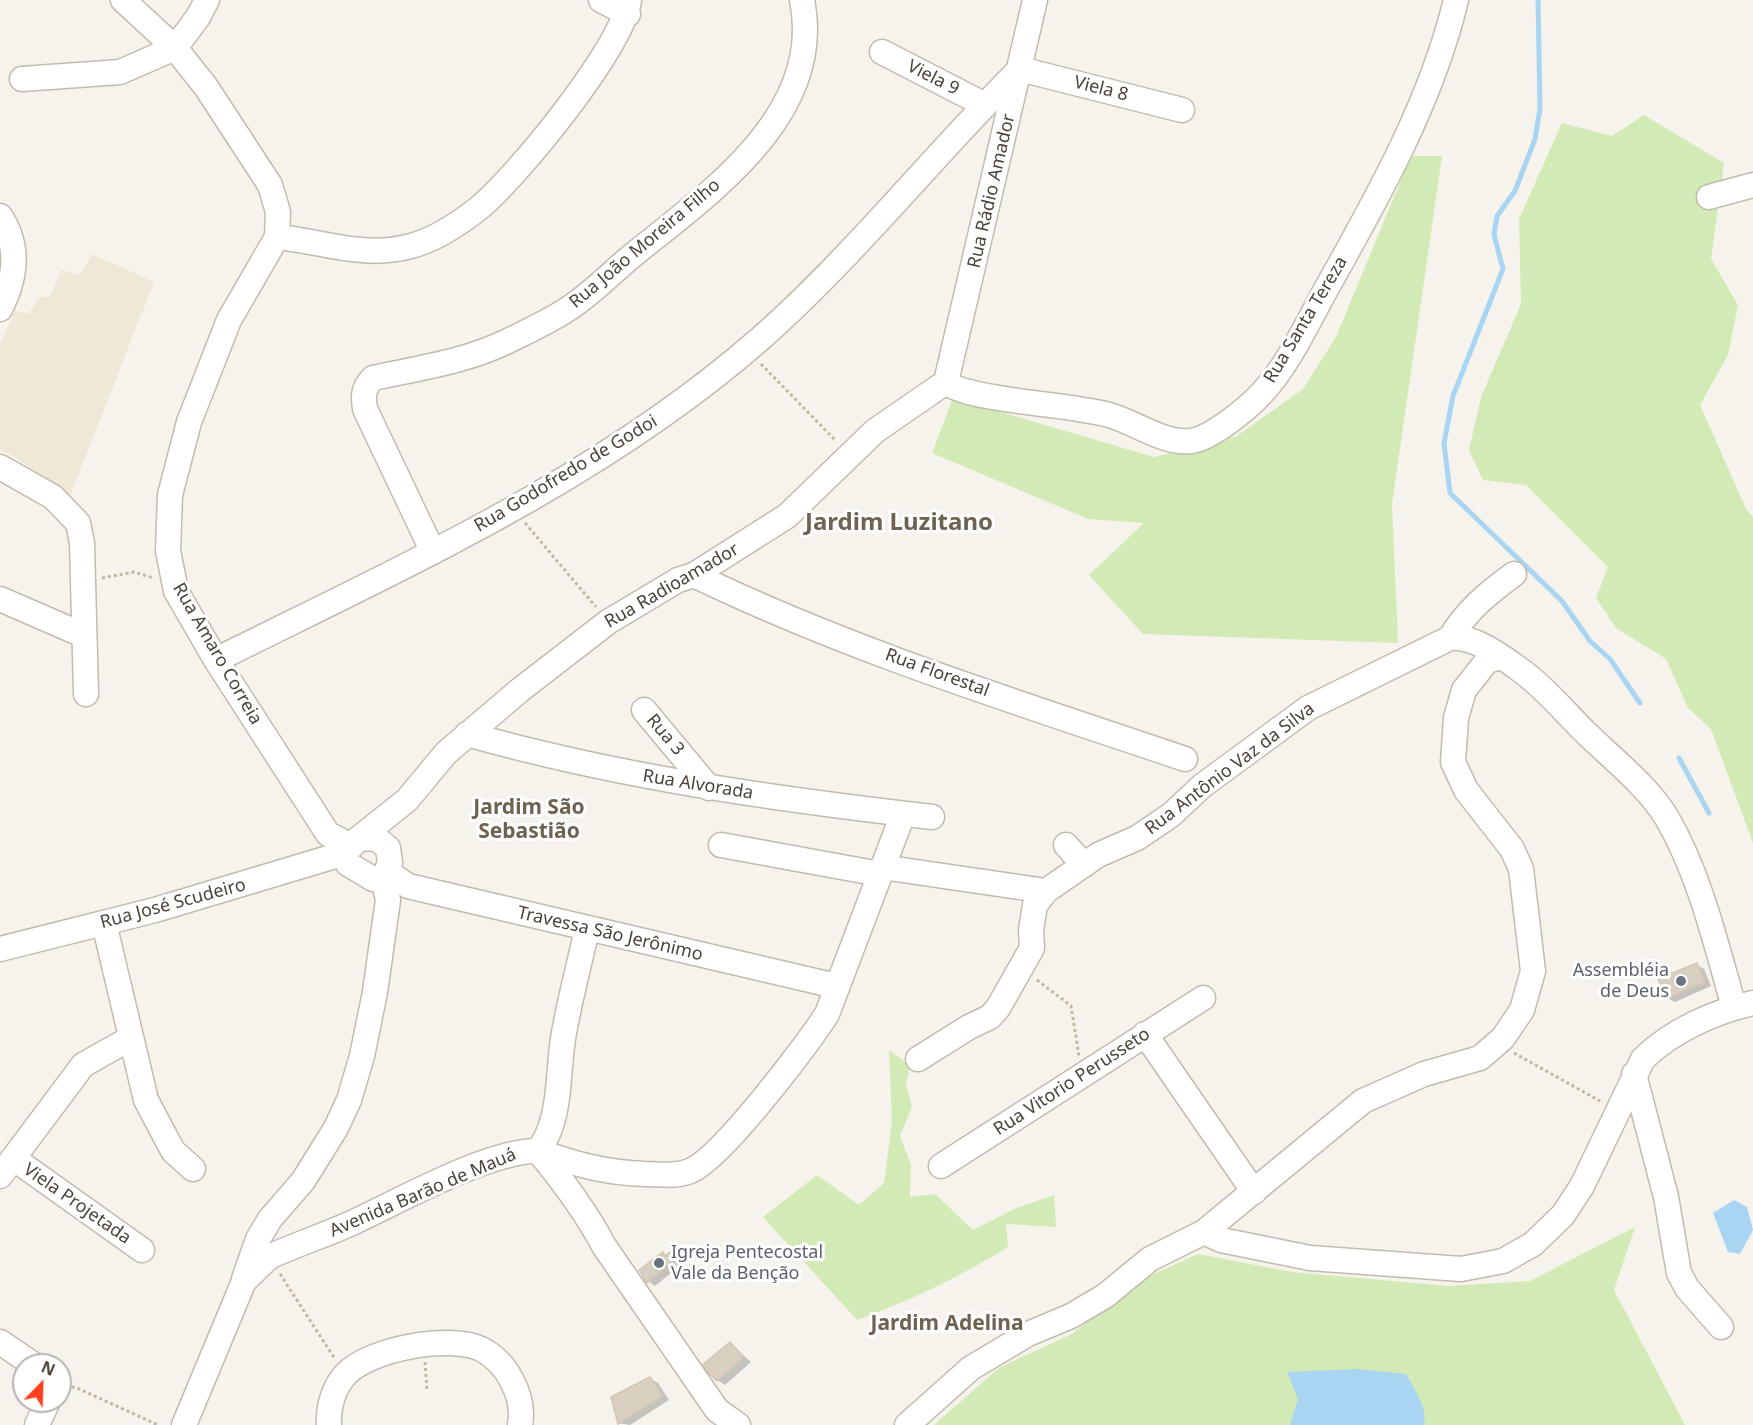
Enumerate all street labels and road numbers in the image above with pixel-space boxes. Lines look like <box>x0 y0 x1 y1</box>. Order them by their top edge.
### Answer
street label: Viela 9 <box>903 56 963 100</box>
street label: Viela 8 <box>1072 72 1130 106</box>
street label: Rua Rádio Amador <box>964 112 1020 270</box>
street label: Rua João Moreira Filho <box>565 175 725 313</box>
street label: Rua Santa Tereza <box>1260 253 1352 387</box>
street label: Rua Godofredo de Godoi <box>471 411 661 537</box>
street label: Rua Radioamador <box>601 539 743 633</box>
street label: Rua Amaro Correia <box>168 579 266 729</box>
street label: Rua Florestal <box>882 644 992 702</box>
street label: Rua Antônio Vaz da Silva <box>1141 698 1319 840</box>
street label: Rua 3 <box>641 710 689 760</box>
street label: Rua Alvorada <box>641 766 755 804</box>
street label: Rua José Scudeiro <box>98 874 248 934</box>
street label: Travessa São Jerônimo <box>515 902 705 966</box>
street label: Rua Vitorio Perusseto <box>990 1023 1154 1141</box>
street label: Avenida Barão de Mauá <box>326 1144 520 1242</box>
street label: Viela Projetada <box>19 1159 135 1249</box>

